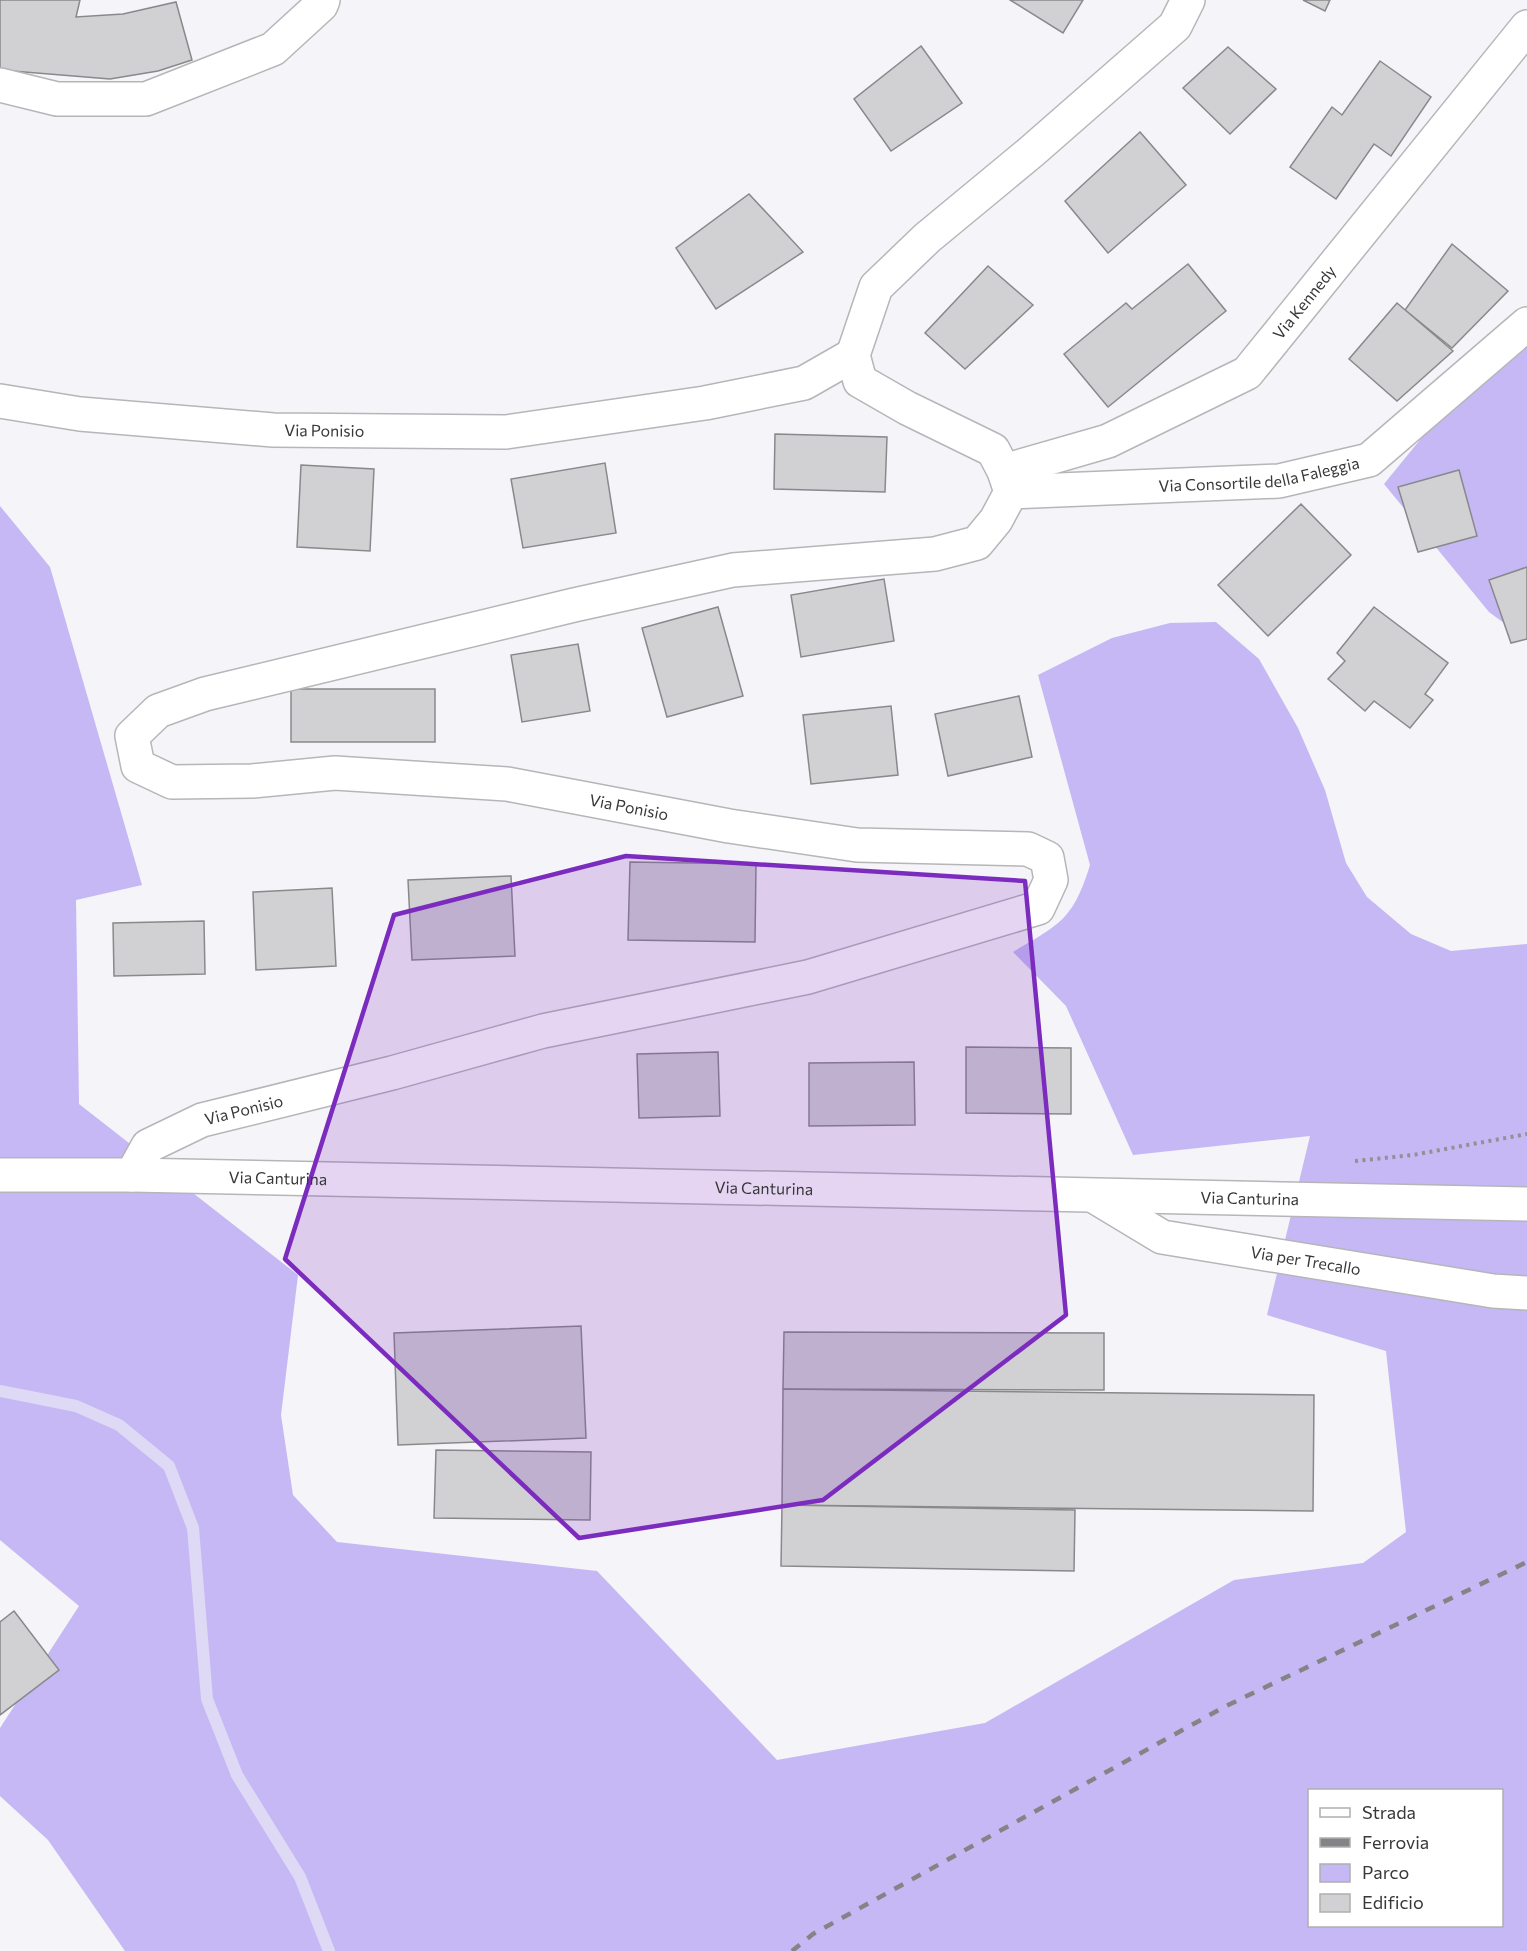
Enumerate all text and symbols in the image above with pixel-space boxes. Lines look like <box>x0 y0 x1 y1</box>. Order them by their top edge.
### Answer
street label: Via Kennedy <box>1268 261 1339 343</box>
street label: Via Ponisio <box>284 420 364 440</box>
street label: Via Consortile della Faleggia <box>1158 453 1361 495</box>
street label: Via Ponisio <box>588 790 670 823</box>
street label: Via Ponisio <box>202 1090 285 1128</box>
street label: Via Canturina <box>228 1167 327 1188</box>
street label: Via Canturina <box>714 1177 813 1198</box>
street label: Via Canturina <box>1200 1187 1299 1208</box>
street label: Via per Trecallo <box>1249 1242 1362 1278</box>
legend <box>1308 1789 1503 1927</box>
text: Strada <box>1362 1801 1416 1823</box>
text: Ferrovia <box>1362 1831 1429 1853</box>
text: Parco <box>1362 1861 1409 1883</box>
text: Edificio <box>1362 1891 1424 1913</box>

